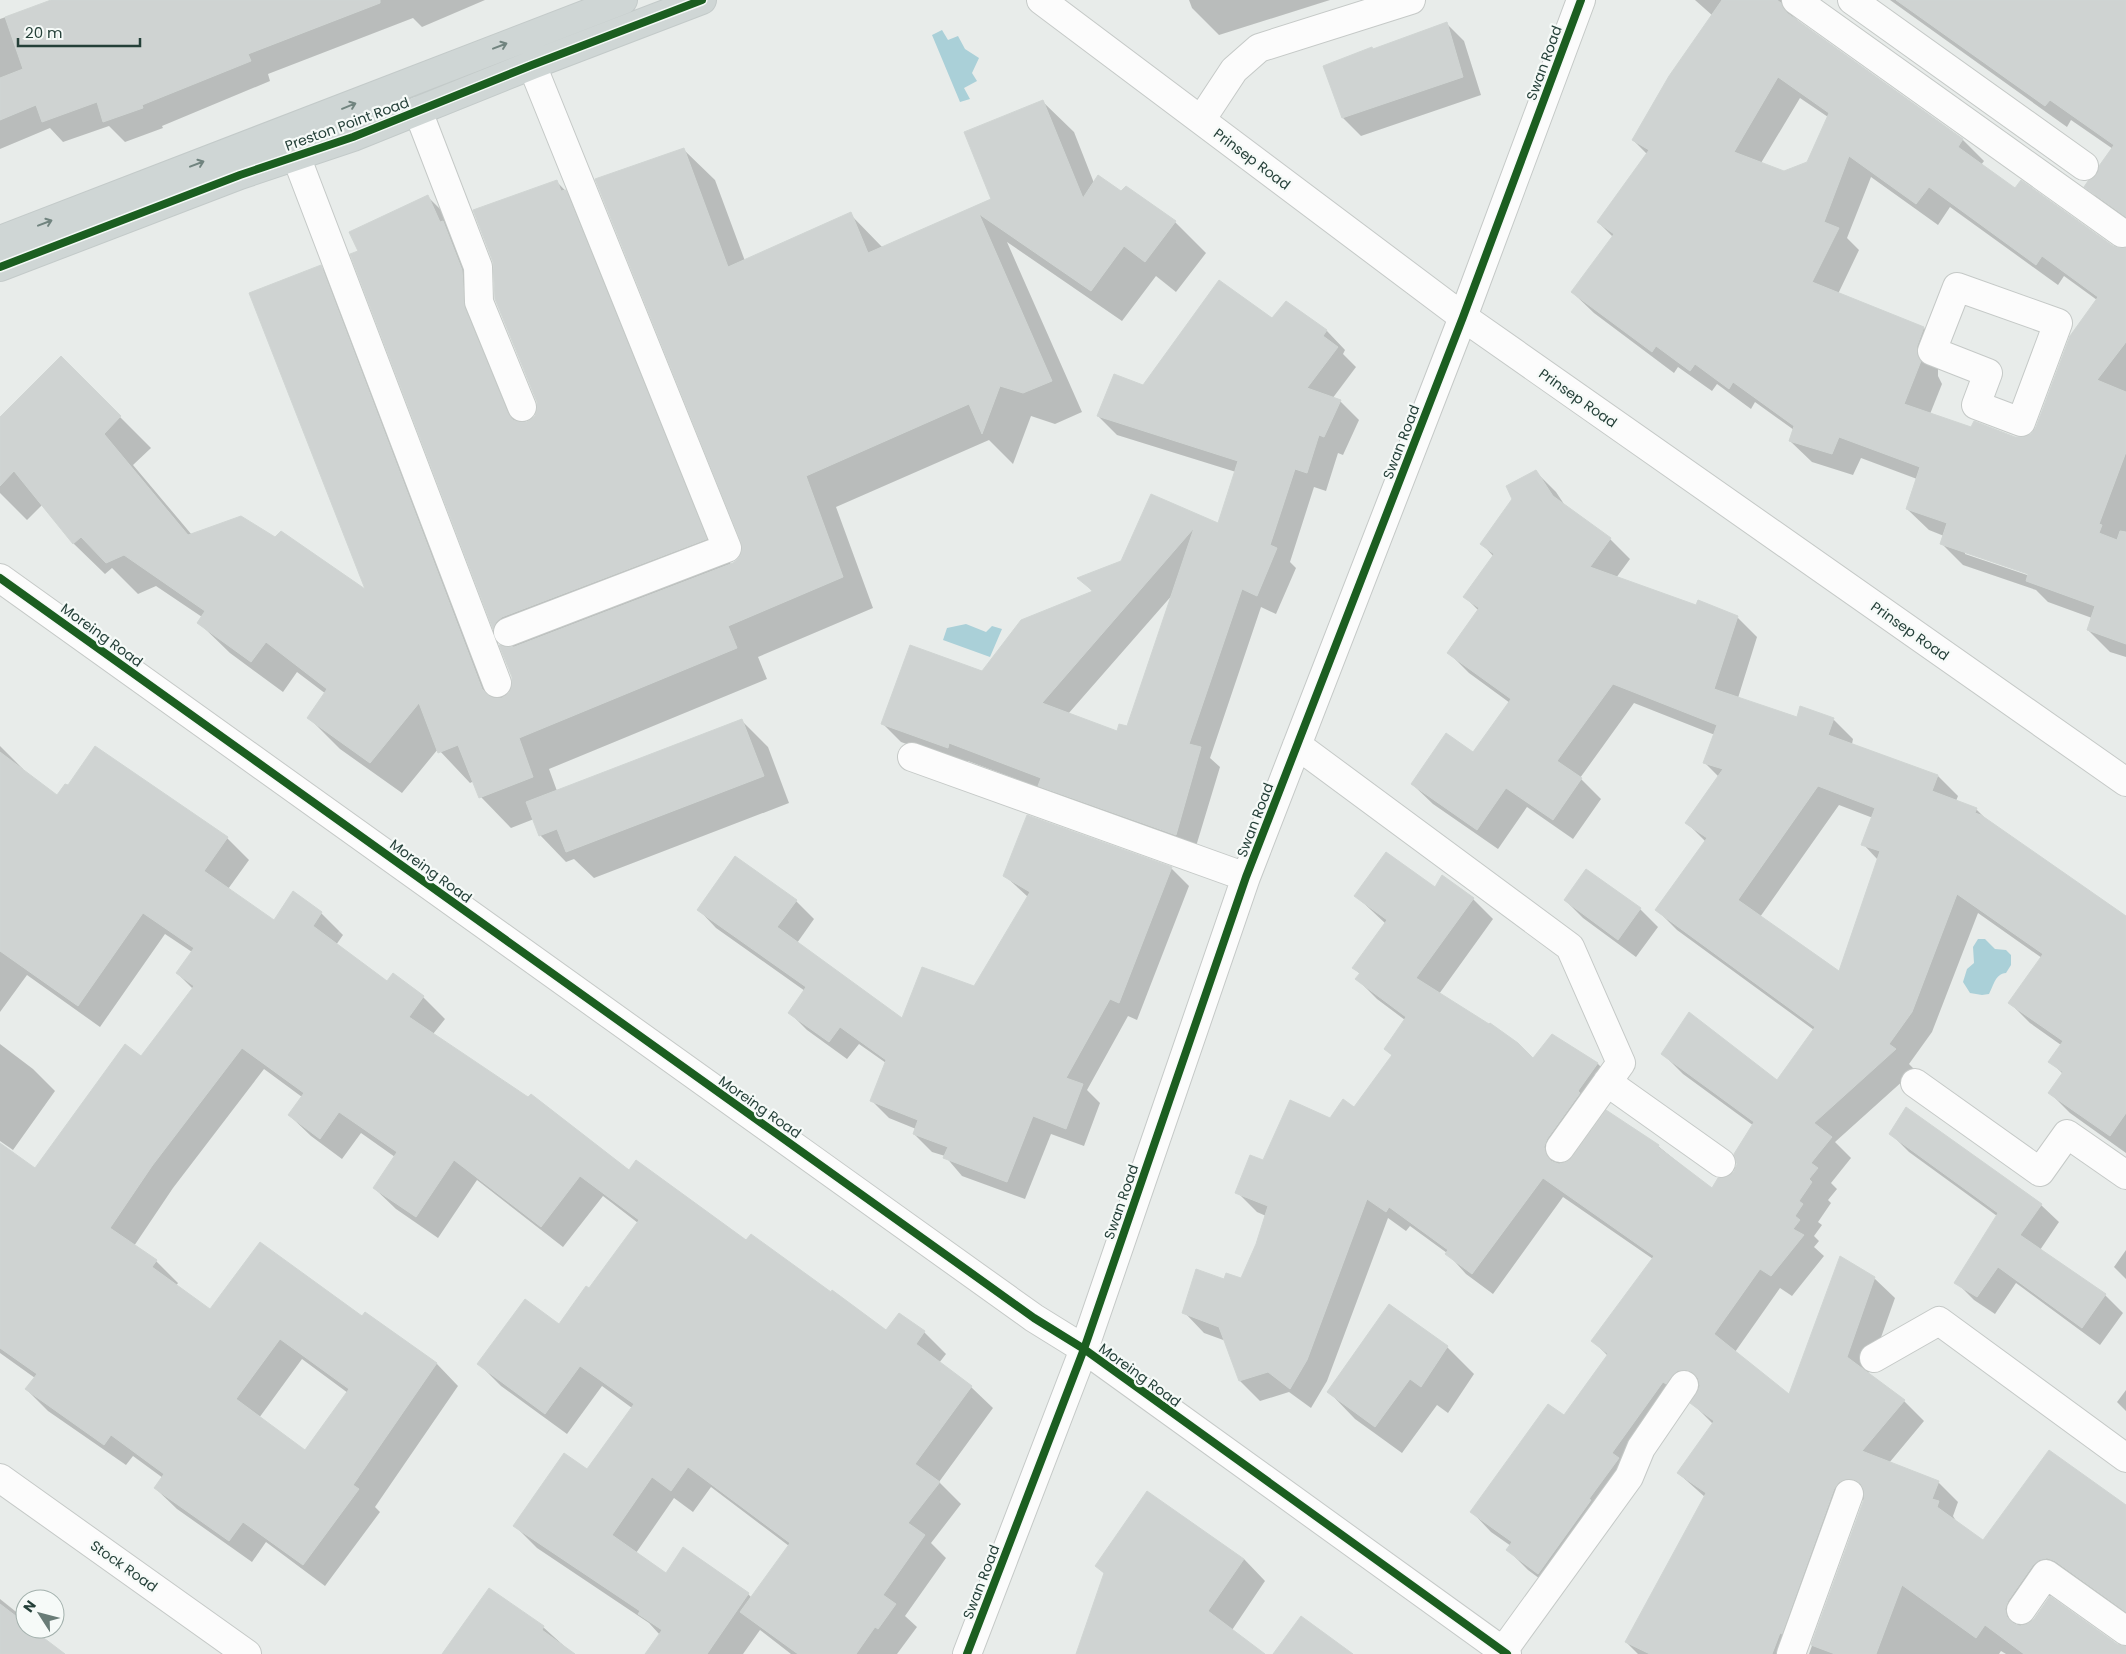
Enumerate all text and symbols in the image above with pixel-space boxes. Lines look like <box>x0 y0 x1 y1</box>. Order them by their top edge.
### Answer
scale bar <box>18 15 140 47</box>
text: 20 m <box>25 22 63 43</box>
street label: Swan Road <box>1521 23 1567 103</box>
one-way arrow <box>492 41 507 51</box>
street label: Preston Point Road <box>282 92 412 156</box>
one-way arrow <box>341 101 356 110</box>
street label: Prinsep Road <box>1210 124 1294 194</box>
one-way arrow <box>189 159 204 168</box>
one-way arrow <box>38 217 53 226</box>
street label: Prinsep Road <box>1535 364 1621 432</box>
street label: Swan Road <box>1378 402 1424 482</box>
street label: Prinsep Road <box>1867 597 1953 665</box>
street label: Moreing Road <box>57 598 147 672</box>
street label: Swan Road <box>1232 780 1278 860</box>
street label: Moreing Road <box>386 834 476 908</box>
street label: Moreing Road <box>715 1071 805 1143</box>
street label: Swan Road <box>1099 1162 1143 1242</box>
street label: Moreing Road <box>1095 1338 1185 1412</box>
street label: Stock Road <box>86 1535 162 1597</box>
street label: Swan Road <box>958 1542 1004 1622</box>
north arrow <box>15 1589 65 1639</box>
text: N <box>18 1596 41 1616</box>

